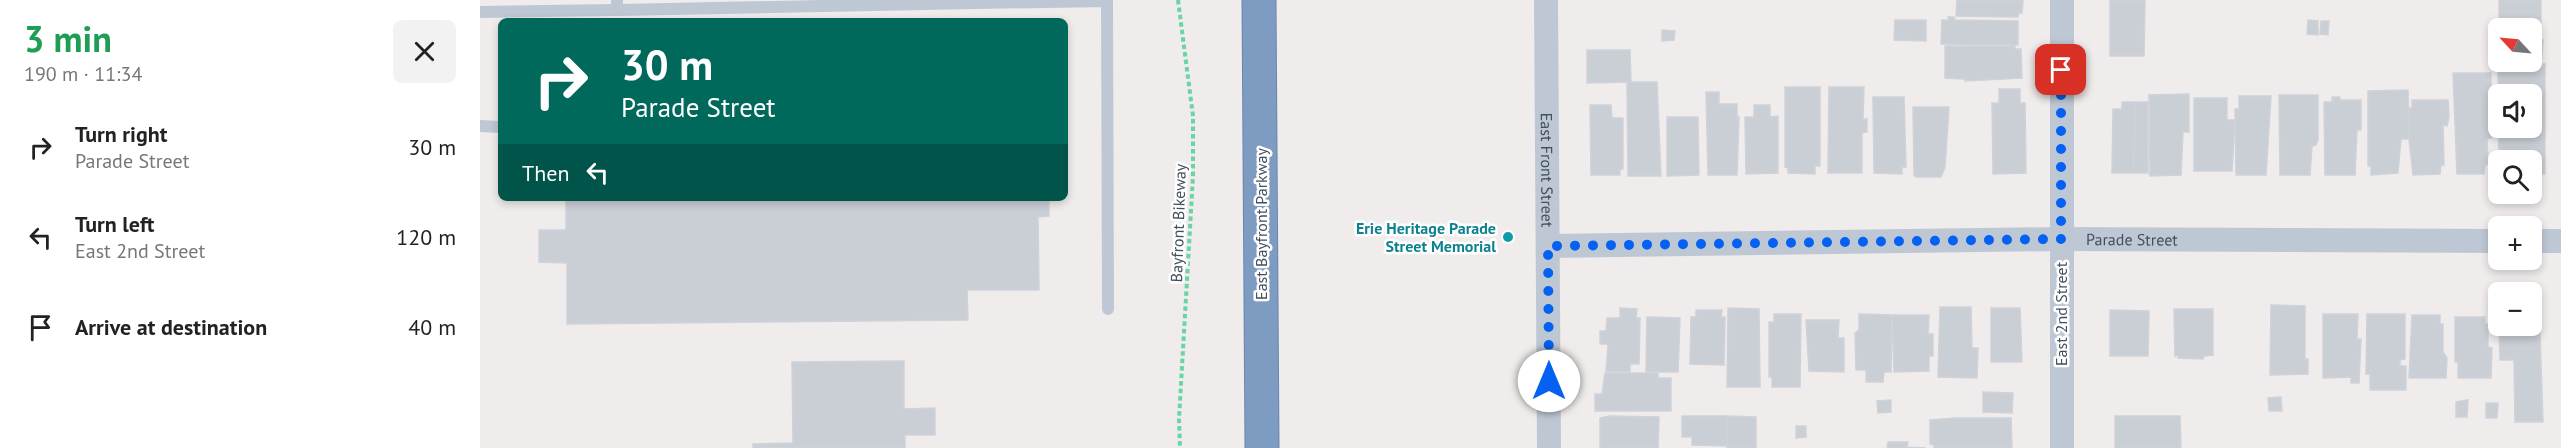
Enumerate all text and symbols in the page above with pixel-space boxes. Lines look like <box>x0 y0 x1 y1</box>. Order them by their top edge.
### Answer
text: 3 min <box>24 15 112 62</box>
north arrow <box>2488 18 2542 72</box>
map controls <box>2488 18 2542 336</box>
button: close <box>393 20 456 83</box>
text: 30 m <box>621 37 713 92</box>
icon: right <box>522 42 600 120</box>
pin <box>2035 44 2086 95</box>
icon: arrive <box>2044 53 2077 86</box>
text: 190 m · 11:34 <box>24 61 142 87</box>
button: sound <box>2488 84 2542 138</box>
text: Parade Street <box>621 90 776 124</box>
street label: East Front Street <box>1537 113 1558 228</box>
text: Turn right <box>75 120 167 148</box>
icon: right <box>24 131 57 164</box>
text: 30 m <box>408 133 456 161</box>
text: Parade Street <box>75 148 189 174</box>
street label: East Bayfront Parkway <box>1251 148 1271 300</box>
button: search <box>2488 150 2542 204</box>
icon: left <box>581 156 614 189</box>
text: Then <box>522 159 569 187</box>
street label: Bayfront Bikeway <box>1166 163 1190 283</box>
text: Turn left <box>75 210 155 238</box>
button: + <box>2488 216 2542 270</box>
place label: Erie Heritage Parade Street Memorial <box>1356 218 1496 256</box>
icon: left <box>24 221 57 254</box>
text: 120 m <box>396 223 456 251</box>
street label: Parade Street <box>2086 229 2178 250</box>
marker: Erie Heritage Parade Street Memorial <box>1501 230 1515 244</box>
text: East 2nd Street <box>75 238 205 264</box>
street label: East 2nd Street <box>2051 261 2071 366</box>
button: − <box>2488 282 2542 336</box>
icon: arrive <box>24 311 57 344</box>
text: Arrive at destination <box>75 313 267 341</box>
text: 40 m <box>408 313 456 341</box>
position arrow <box>1517 349 1581 413</box>

